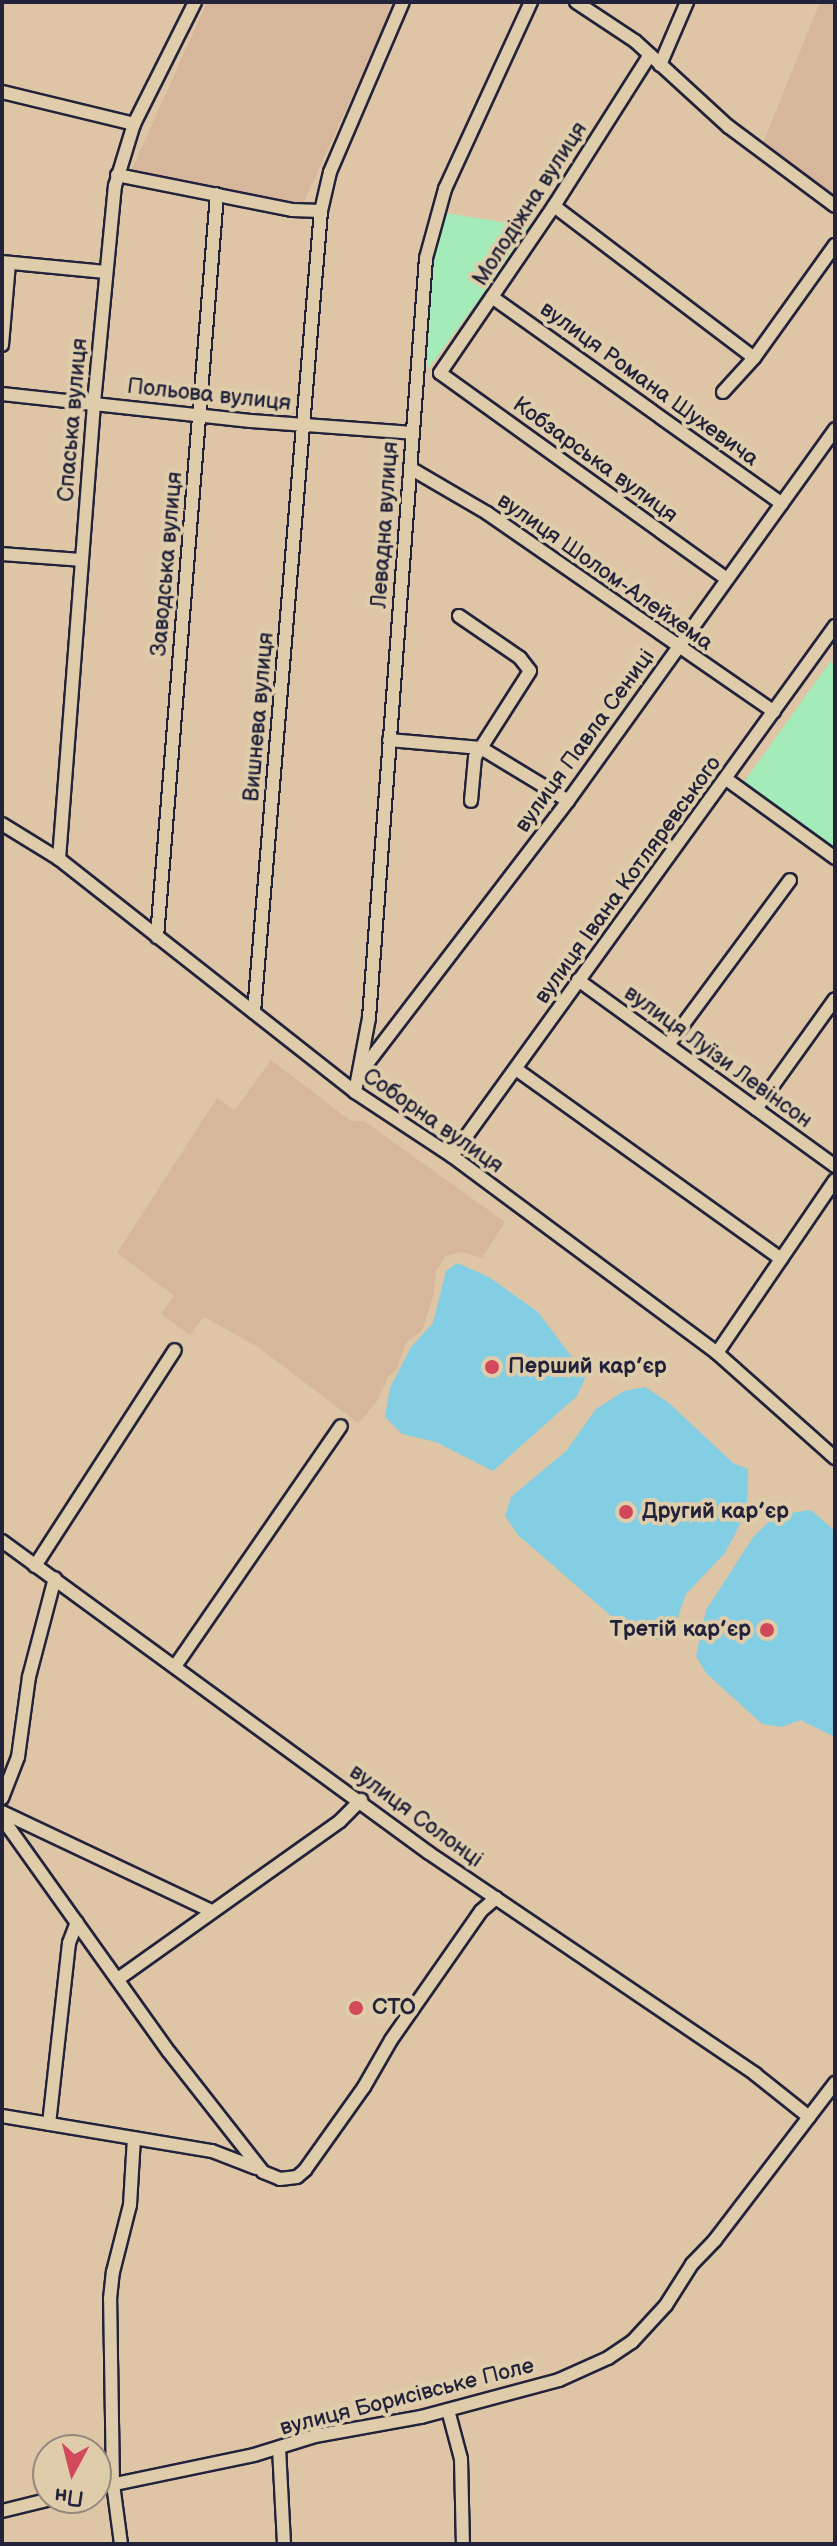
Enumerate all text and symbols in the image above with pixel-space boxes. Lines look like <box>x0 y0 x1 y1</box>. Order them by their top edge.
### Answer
street label: Молодіжна вулиця <box>467 117 593 291</box>
street label: вулиця Романа Шухевича <box>535 296 763 472</box>
street label: Спаська вулиця <box>53 337 93 503</box>
street label: Польова вулиця <box>126 373 292 417</box>
street label: Кобзарська вулиця <box>507 391 683 529</box>
street label: Левадна вулиця <box>366 441 404 609</box>
street label: Заводська вулиця <box>146 471 188 657</box>
street label: вулиця Шолом-Алейхема <box>492 487 718 657</box>
street label: Вишнева вулиця <box>238 631 280 803</box>
street label: вулиця Павла Сениці <box>510 644 660 838</box>
street label: вулиця Івана Котляревського <box>529 751 727 1009</box>
street label: вулиця Луїзи Левінсон <box>619 980 817 1134</box>
street label: Соборна вулиця <box>358 1063 508 1179</box>
place label: Перший кар’єр <box>508 1354 667 1380</box>
marker: Перший кар’єр <box>483 1358 501 1376</box>
place label: Другий кар’єр <box>642 1499 789 1525</box>
marker: Другий кар’єр <box>617 1503 635 1521</box>
place label: Третій кар’єр <box>610 1617 751 1643</box>
marker: Третій кар’єр <box>758 1621 776 1639</box>
street label: вулиця Солонці <box>344 1759 488 1873</box>
place label: СТО <box>372 1995 416 2021</box>
marker: СТО <box>347 1999 365 2017</box>
street label: вулиця Борисівське Поле <box>277 2353 537 2441</box>
north arrow <box>32 2434 112 2514</box>
text: Пн <box>53 2481 85 2512</box>

